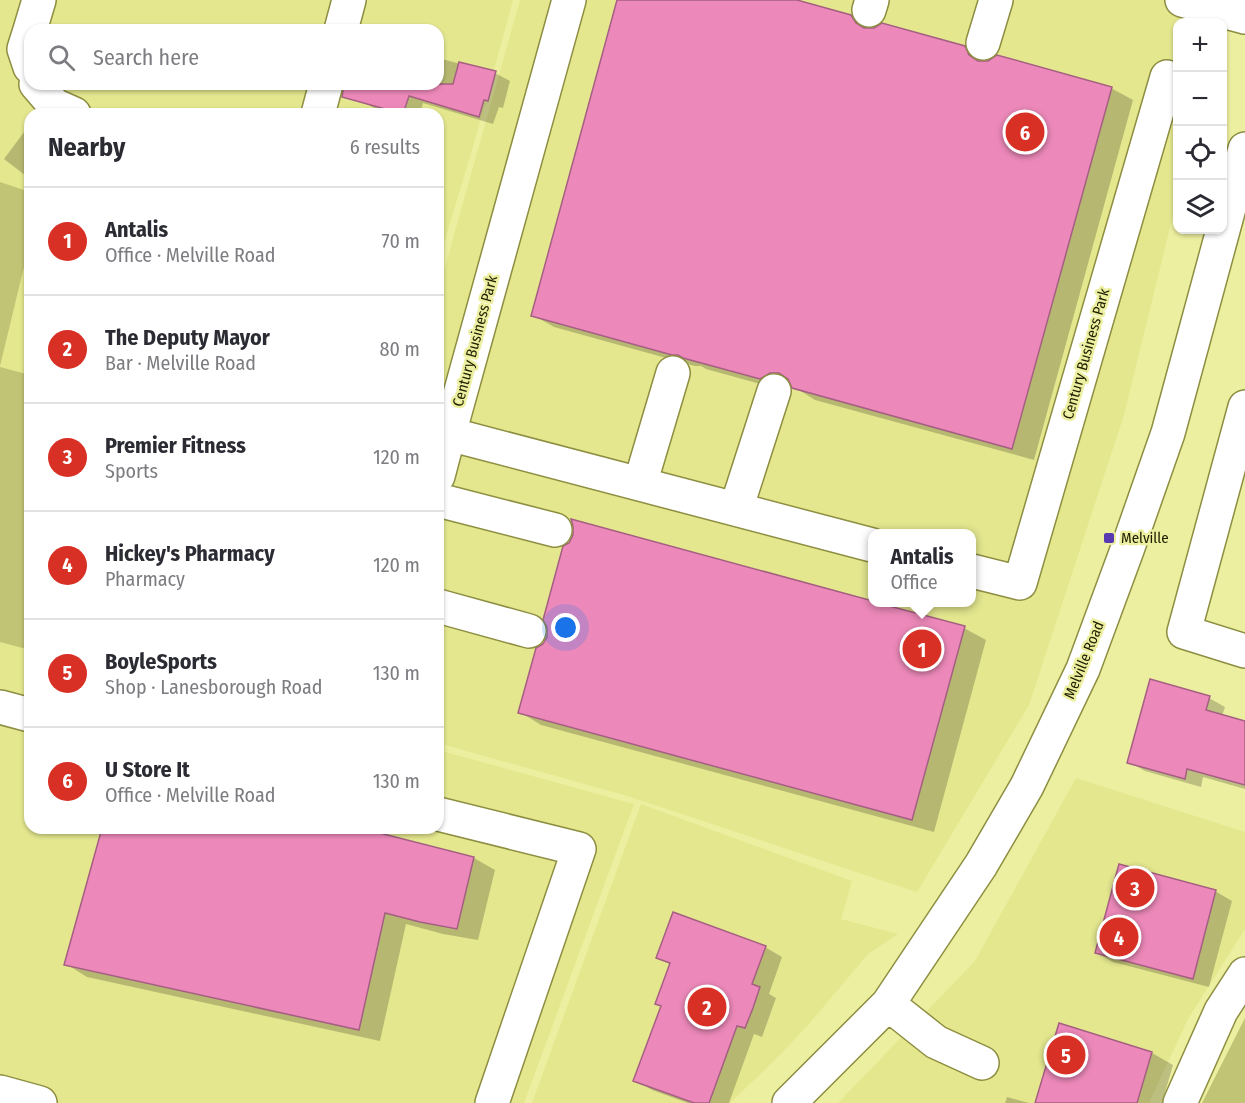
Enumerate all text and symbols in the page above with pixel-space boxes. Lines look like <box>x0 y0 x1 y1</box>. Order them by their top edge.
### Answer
map controls <box>1173 18 1227 234</box>
button: + <box>1173 18 1227 72</box>
search box <box>24 24 444 90</box>
icon: search <box>45 41 78 74</box>
text: Search here <box>93 44 199 71</box>
button: − <box>1173 72 1227 126</box>
pin: 6 <box>1006 110 1044 154</box>
button: locate <box>1173 126 1227 180</box>
text: Nearby <box>48 132 125 163</box>
text: 6 results <box>350 135 420 159</box>
button: layers <box>1173 180 1227 234</box>
text: Antalis <box>105 216 168 243</box>
text: 1 <box>63 229 72 253</box>
text: 70 m <box>382 229 420 253</box>
text: Office · Melville Road <box>105 243 275 267</box>
street label: Century Business Park <box>449 273 501 409</box>
street label: Century Business Park <box>1059 287 1113 421</box>
text: The Deputy Mayor <box>105 324 270 351</box>
text: 2 <box>63 337 72 361</box>
text: 80 m <box>380 337 420 361</box>
text: Bar · Melville Road <box>105 351 256 375</box>
text: Premier Fitness <box>105 432 246 459</box>
text: 3 <box>63 445 72 469</box>
text: 120 m <box>373 445 420 469</box>
text: Sports <box>105 459 158 483</box>
popup <box>868 529 976 607</box>
place label: Melville <box>1121 529 1169 547</box>
marker: Melville <box>1102 531 1116 545</box>
text: Hickey's Pharmacy <box>105 540 275 567</box>
text: Antalis <box>890 543 954 570</box>
text: 4 <box>62 553 73 577</box>
text: 120 m <box>373 553 420 577</box>
text: Pharmacy <box>105 567 185 591</box>
text: Office <box>890 570 938 594</box>
your location <box>551 613 580 642</box>
street label: Melville Road <box>1060 619 1108 701</box>
pin: 1 <box>902 626 942 672</box>
text: BoyleSports <box>105 648 217 675</box>
text: 5 <box>63 661 72 685</box>
text: 130 m <box>373 661 420 685</box>
text: Shop · Lanesborough Road <box>105 675 322 699</box>
text: U Store It <box>105 756 190 783</box>
text: 6 <box>62 769 73 793</box>
text: 130 m <box>373 769 420 793</box>
text: Office · Melville Road <box>105 783 275 807</box>
pin: 3 <box>1116 866 1154 910</box>
pin: 4 <box>1100 914 1138 960</box>
pin: 2 <box>688 984 726 1030</box>
pin: 5 <box>1046 1032 1086 1078</box>

